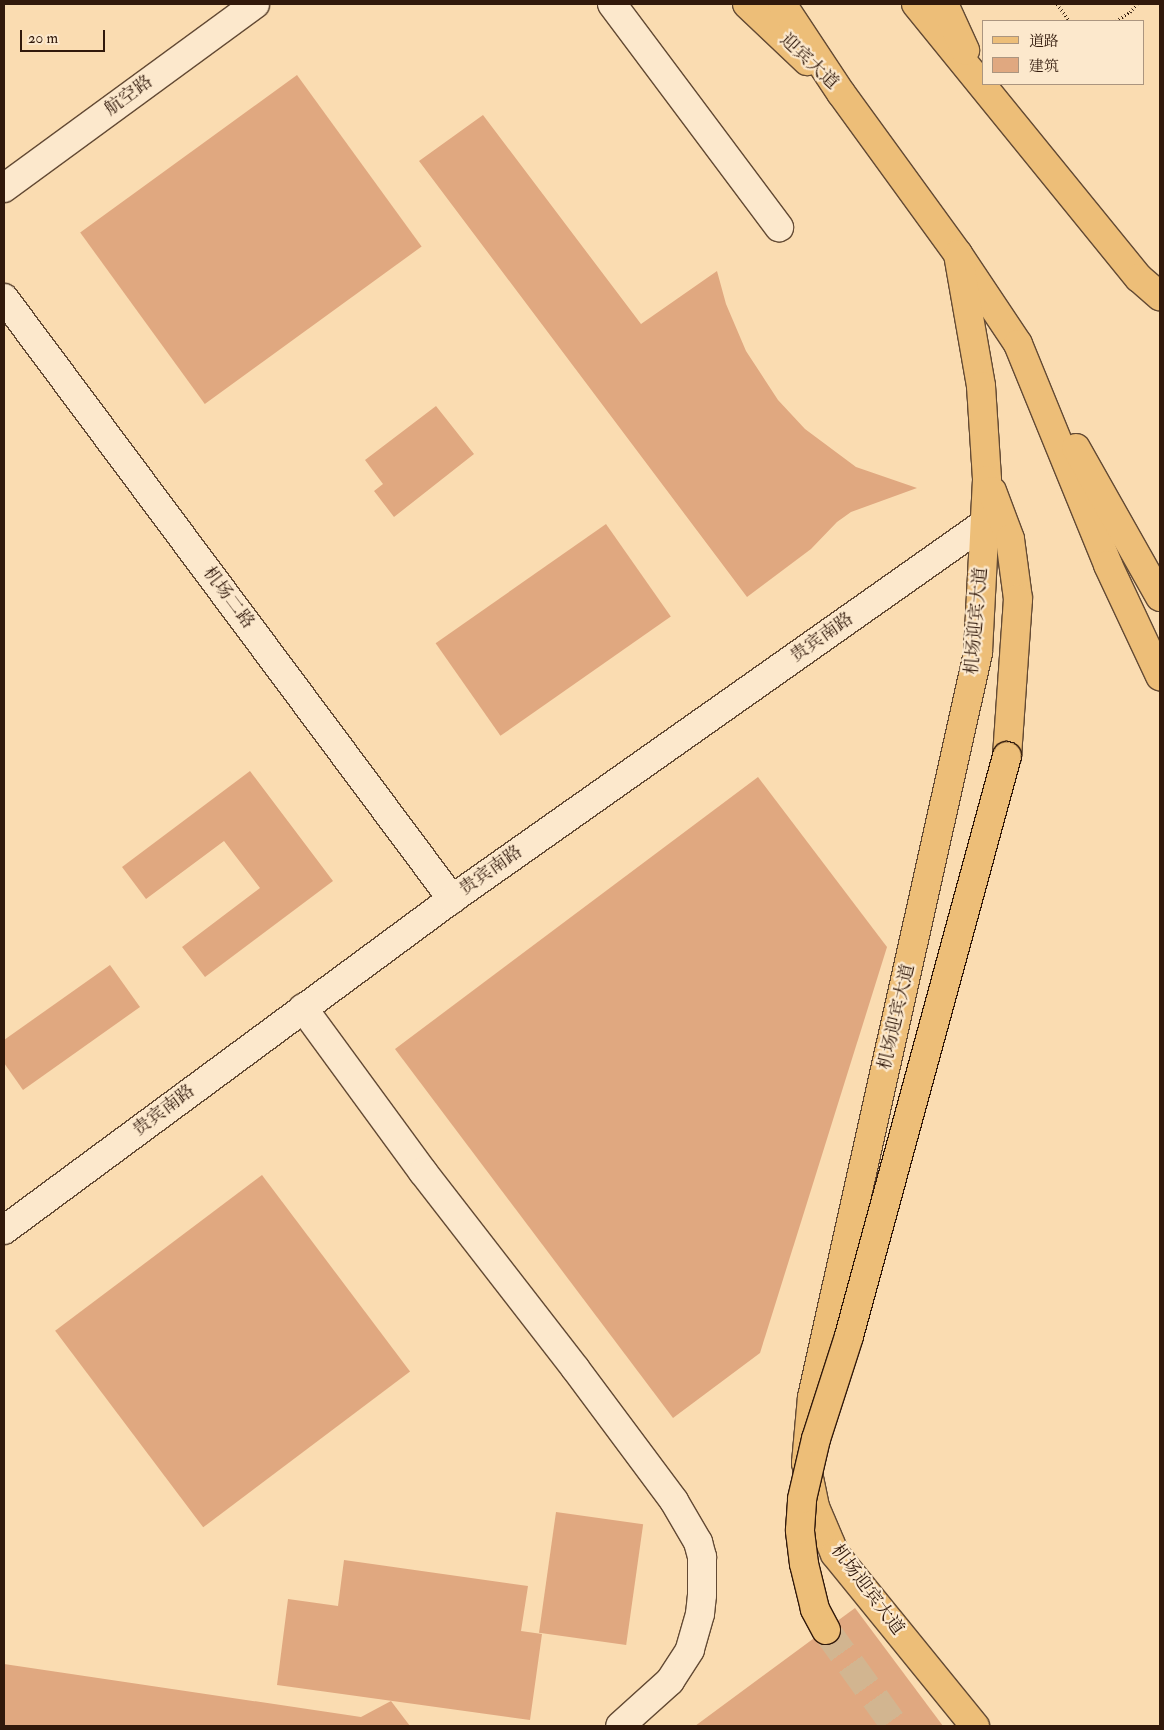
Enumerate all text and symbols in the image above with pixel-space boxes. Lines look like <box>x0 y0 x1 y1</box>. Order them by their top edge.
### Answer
scale bar <box>22 20 108 52</box>
legend <box>982 20 1144 85</box>
text: 20 m <box>28 29 58 48</box>
street label: 迎宾大道 <box>775 30 843 94</box>
text: 道路 <box>1029 32 1059 51</box>
text: 建筑 <box>1029 57 1059 76</box>
street label: 航空路 <box>101 71 157 121</box>
street label: 机场二路 <box>198 563 258 633</box>
street label: 机场迎宾大道 <box>962 566 992 676</box>
street label: 贵宾南路 <box>786 609 858 667</box>
street label: 贵宾南路 <box>455 842 527 900</box>
street label: 机场迎宾大道 <box>874 962 920 1072</box>
street label: 贵宾南路 <box>129 1081 199 1141</box>
street label: 机场迎宾大道 <box>826 1540 908 1640</box>

